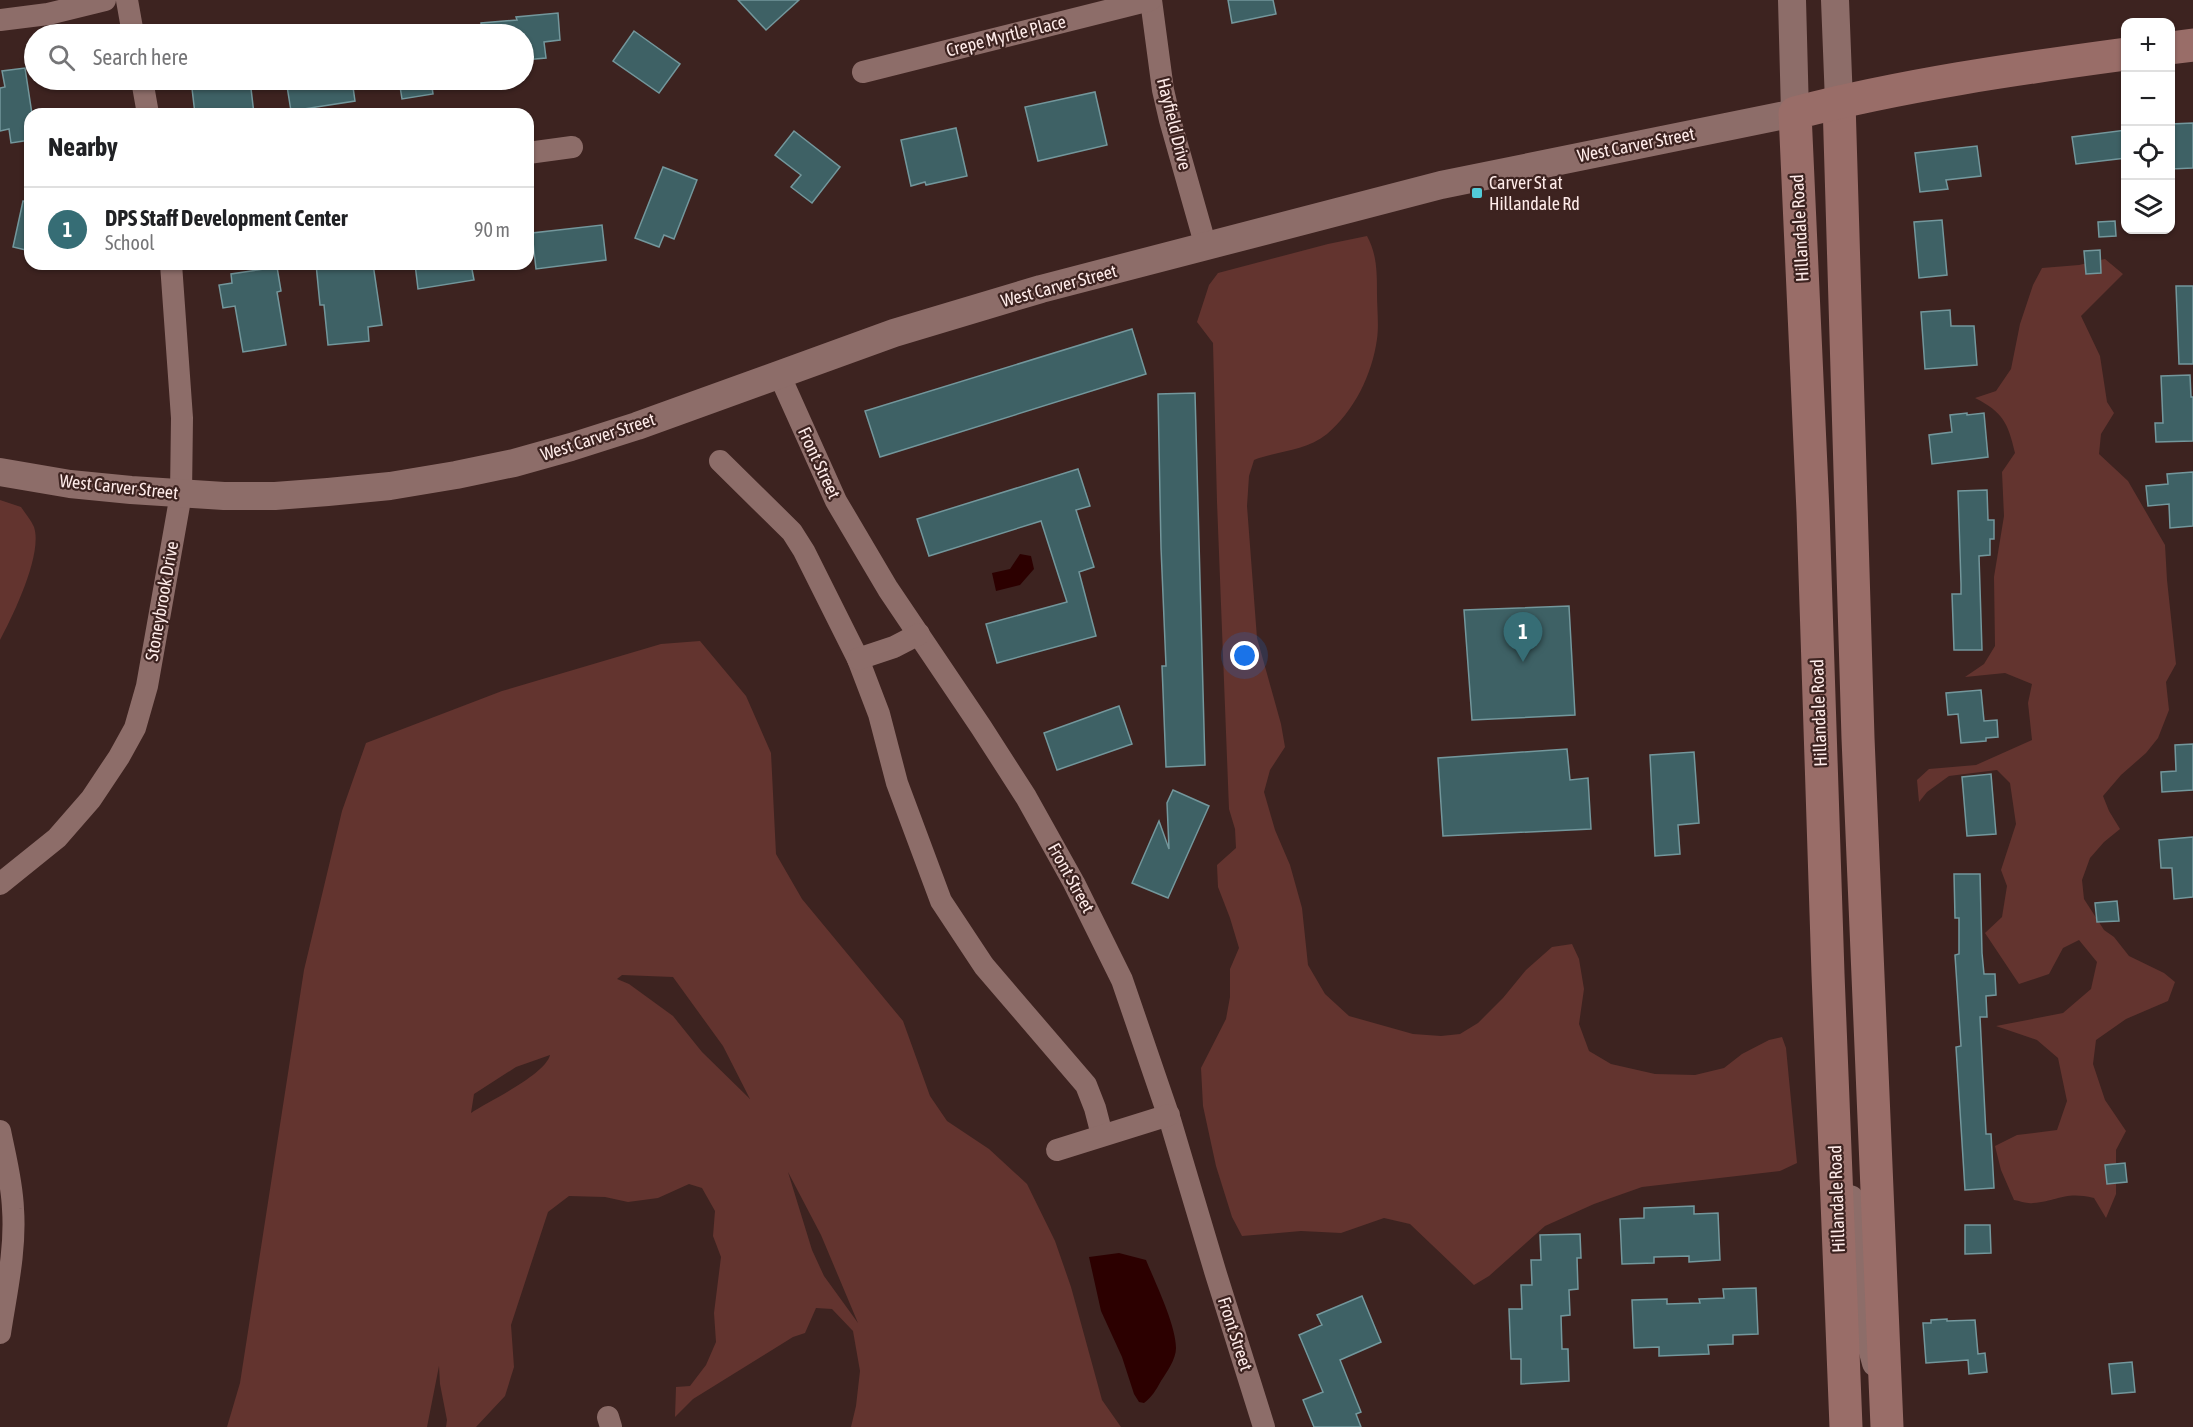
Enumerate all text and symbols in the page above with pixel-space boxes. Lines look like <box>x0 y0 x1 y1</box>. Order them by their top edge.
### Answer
street label: Crepe Myrtle Place <box>944 11 1068 61</box>
map controls <box>2121 18 2175 234</box>
button: + <box>2121 18 2175 72</box>
search box <box>24 24 534 90</box>
icon: search <box>45 41 78 74</box>
text: Search here <box>93 44 188 70</box>
button: − <box>2121 72 2175 126</box>
street label: Hayfield Drive <box>1153 76 1196 172</box>
street label: West Carver Street <box>1575 123 1696 166</box>
button: locate <box>2121 126 2175 180</box>
text: Nearby <box>48 132 118 162</box>
place label: Carver St at Hillandale Rd <box>1489 172 1580 214</box>
street label: Hillandale Road <box>1786 174 1813 282</box>
button: layers <box>2121 180 2175 234</box>
marker: Carver St at Hillandale Rd <box>1470 186 1484 200</box>
text: DPS Staff Development Center <box>105 205 347 231</box>
text: 1 <box>63 218 72 241</box>
text: 90 m <box>474 218 510 241</box>
text: School <box>105 231 155 254</box>
street label: West Carver Street <box>999 260 1119 311</box>
street label: West Carver Street <box>538 408 658 465</box>
street label: Front Street <box>794 424 845 502</box>
street label: West Carver Street <box>59 470 179 503</box>
street label: Stoneybrook Drive <box>141 539 182 662</box>
pin: 1 <box>1504 612 1543 662</box>
your location <box>1230 641 1259 670</box>
street label: Hillandale Road <box>1806 659 1831 767</box>
street label: Front Street <box>1044 839 1099 916</box>
street label: Hillandale Road <box>1824 1145 1849 1253</box>
street label: Front Street <box>1214 1294 1257 1373</box>

